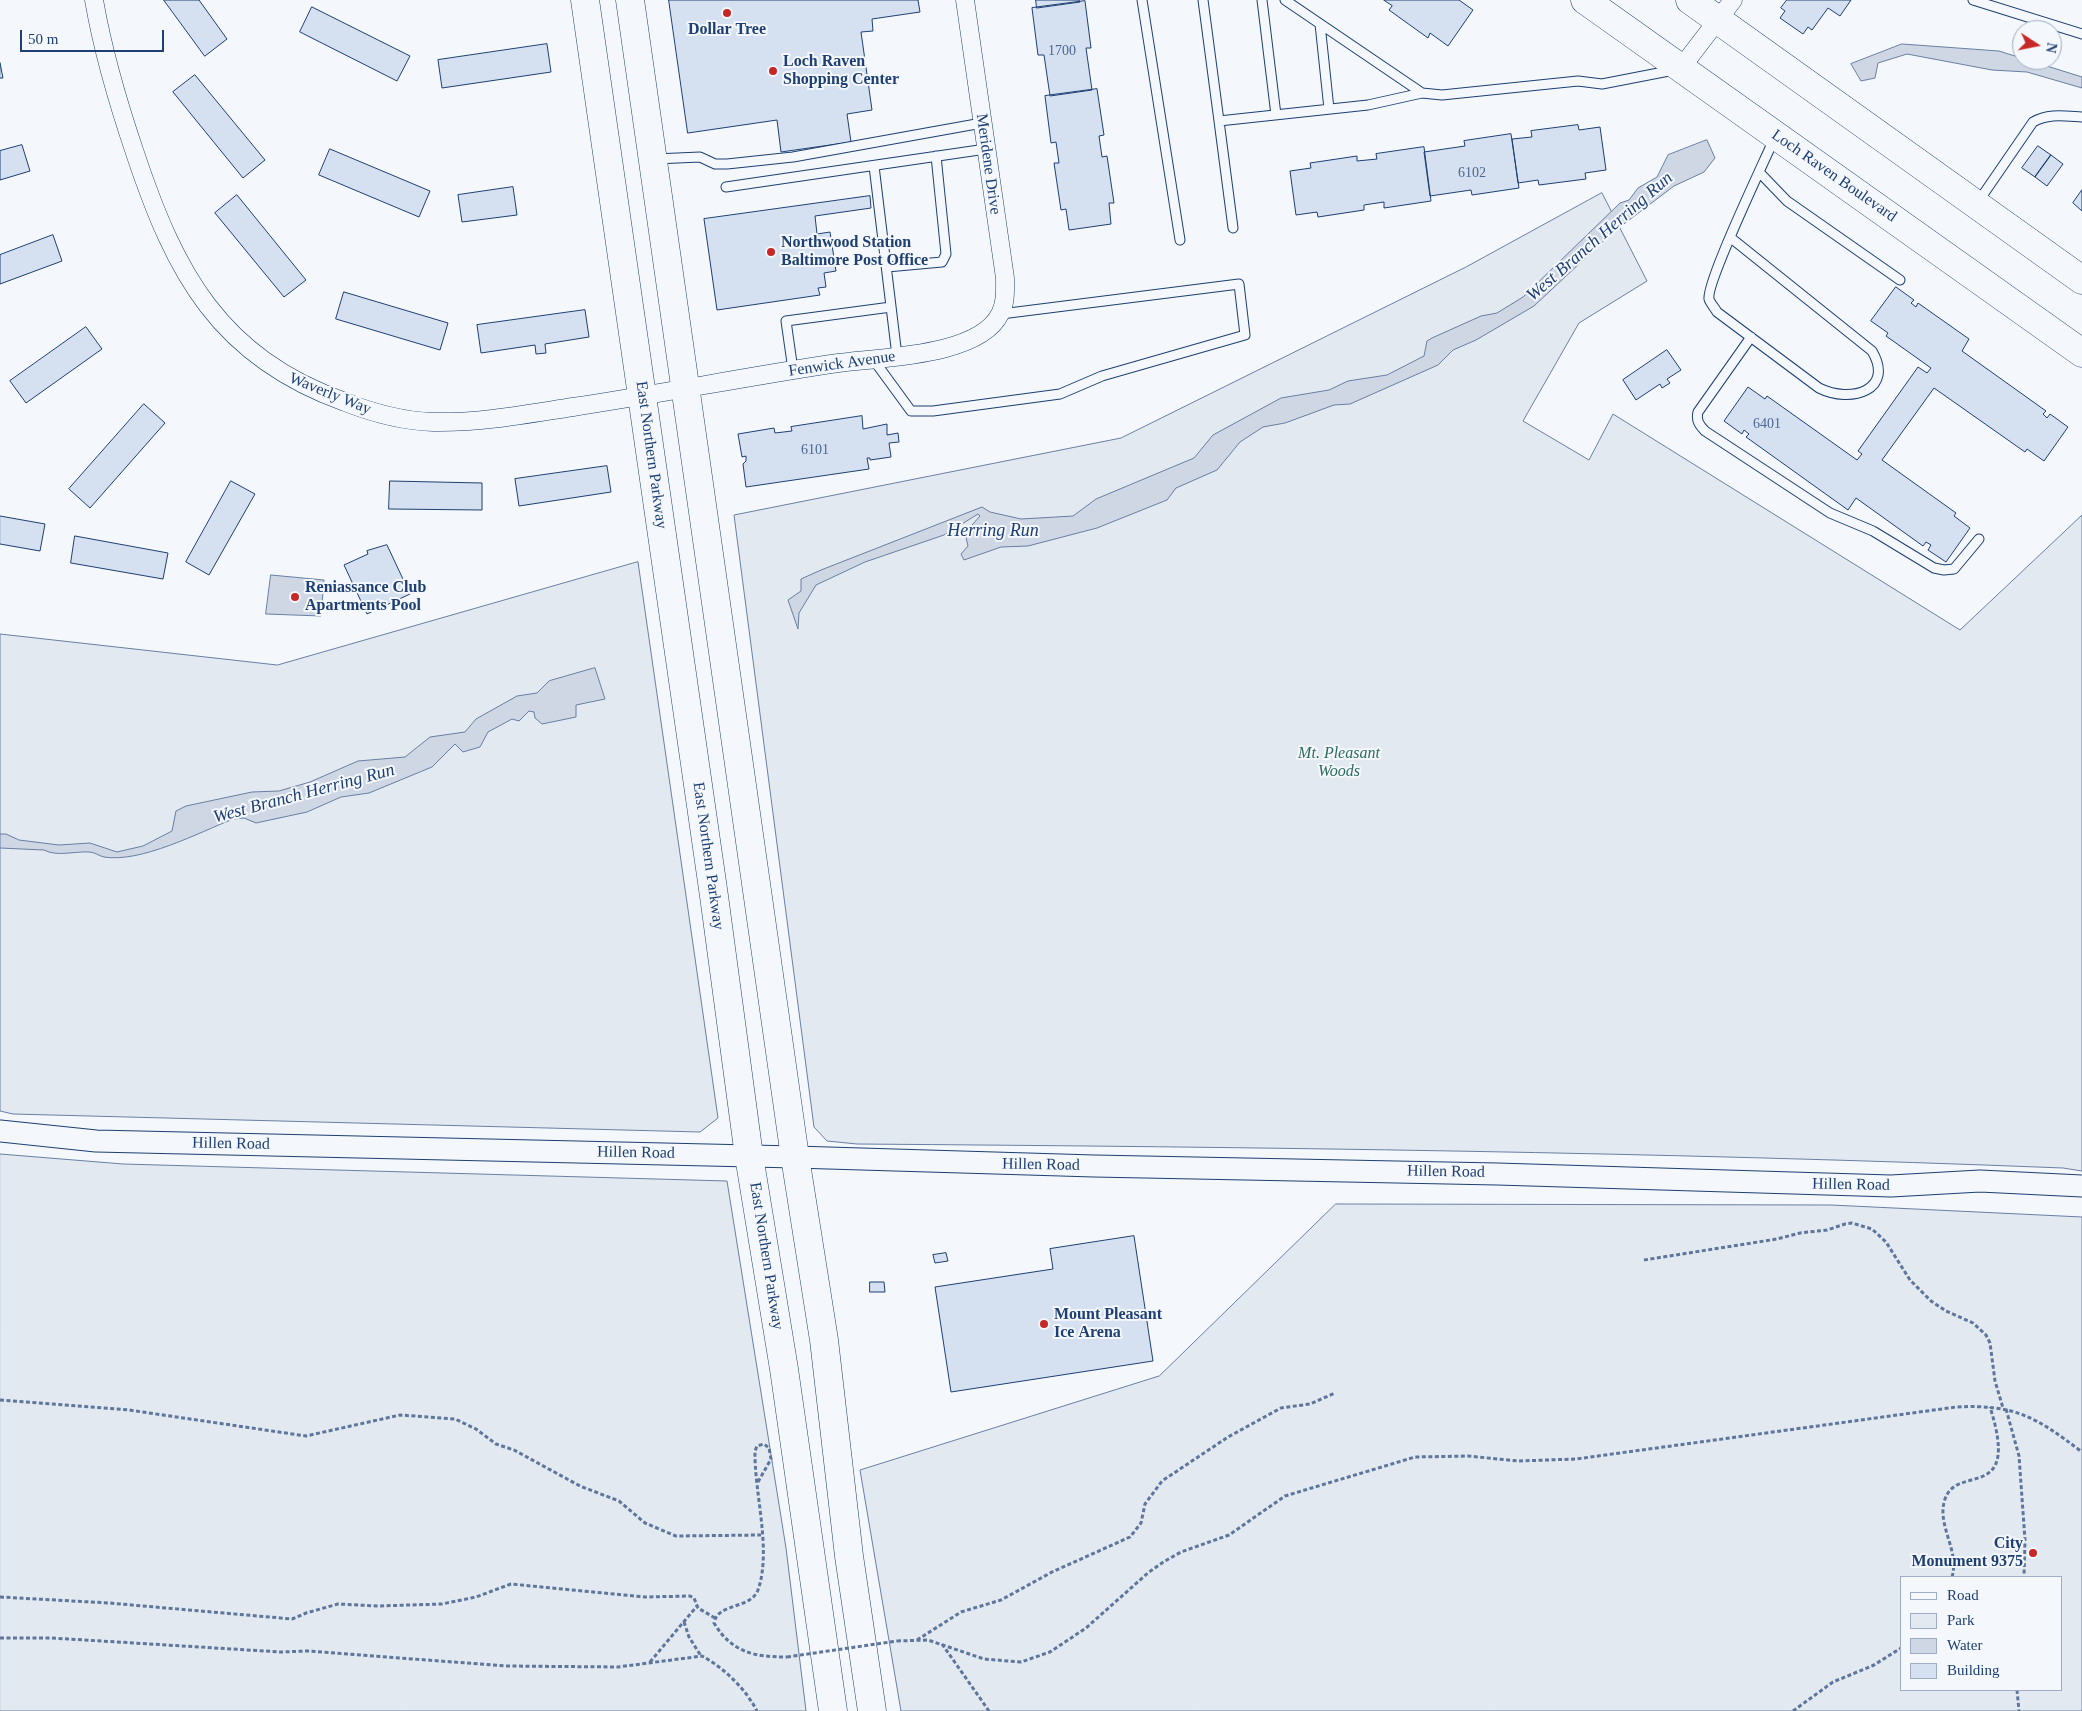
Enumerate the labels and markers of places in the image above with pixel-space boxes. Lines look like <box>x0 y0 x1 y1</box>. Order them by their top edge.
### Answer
marker: Dollar Tree <box>721 7 733 19</box>
place label: Dollar Tree <box>688 20 766 40</box>
place label: Loch Raven Shopping Center <box>783 52 899 90</box>
marker: Loch Raven Shopping Center <box>767 65 779 77</box>
place label: Northwood Station Baltimore Post Office <box>781 233 928 271</box>
marker: Northwood Station Baltimore Post Office <box>765 246 777 258</box>
place label: Reniassance Club Apartments Pool <box>305 578 426 616</box>
marker: Reniassance Club Apartments Pool <box>289 591 301 603</box>
place label: Mount Pleasant Ice Arena <box>1054 1305 1162 1343</box>
marker: Mount Pleasant Ice Arena <box>1038 1318 1050 1330</box>
place label: City Monument 9375 <box>1911 1534 2023 1572</box>
marker: City Monument 9375 <box>2027 1547 2039 1559</box>

